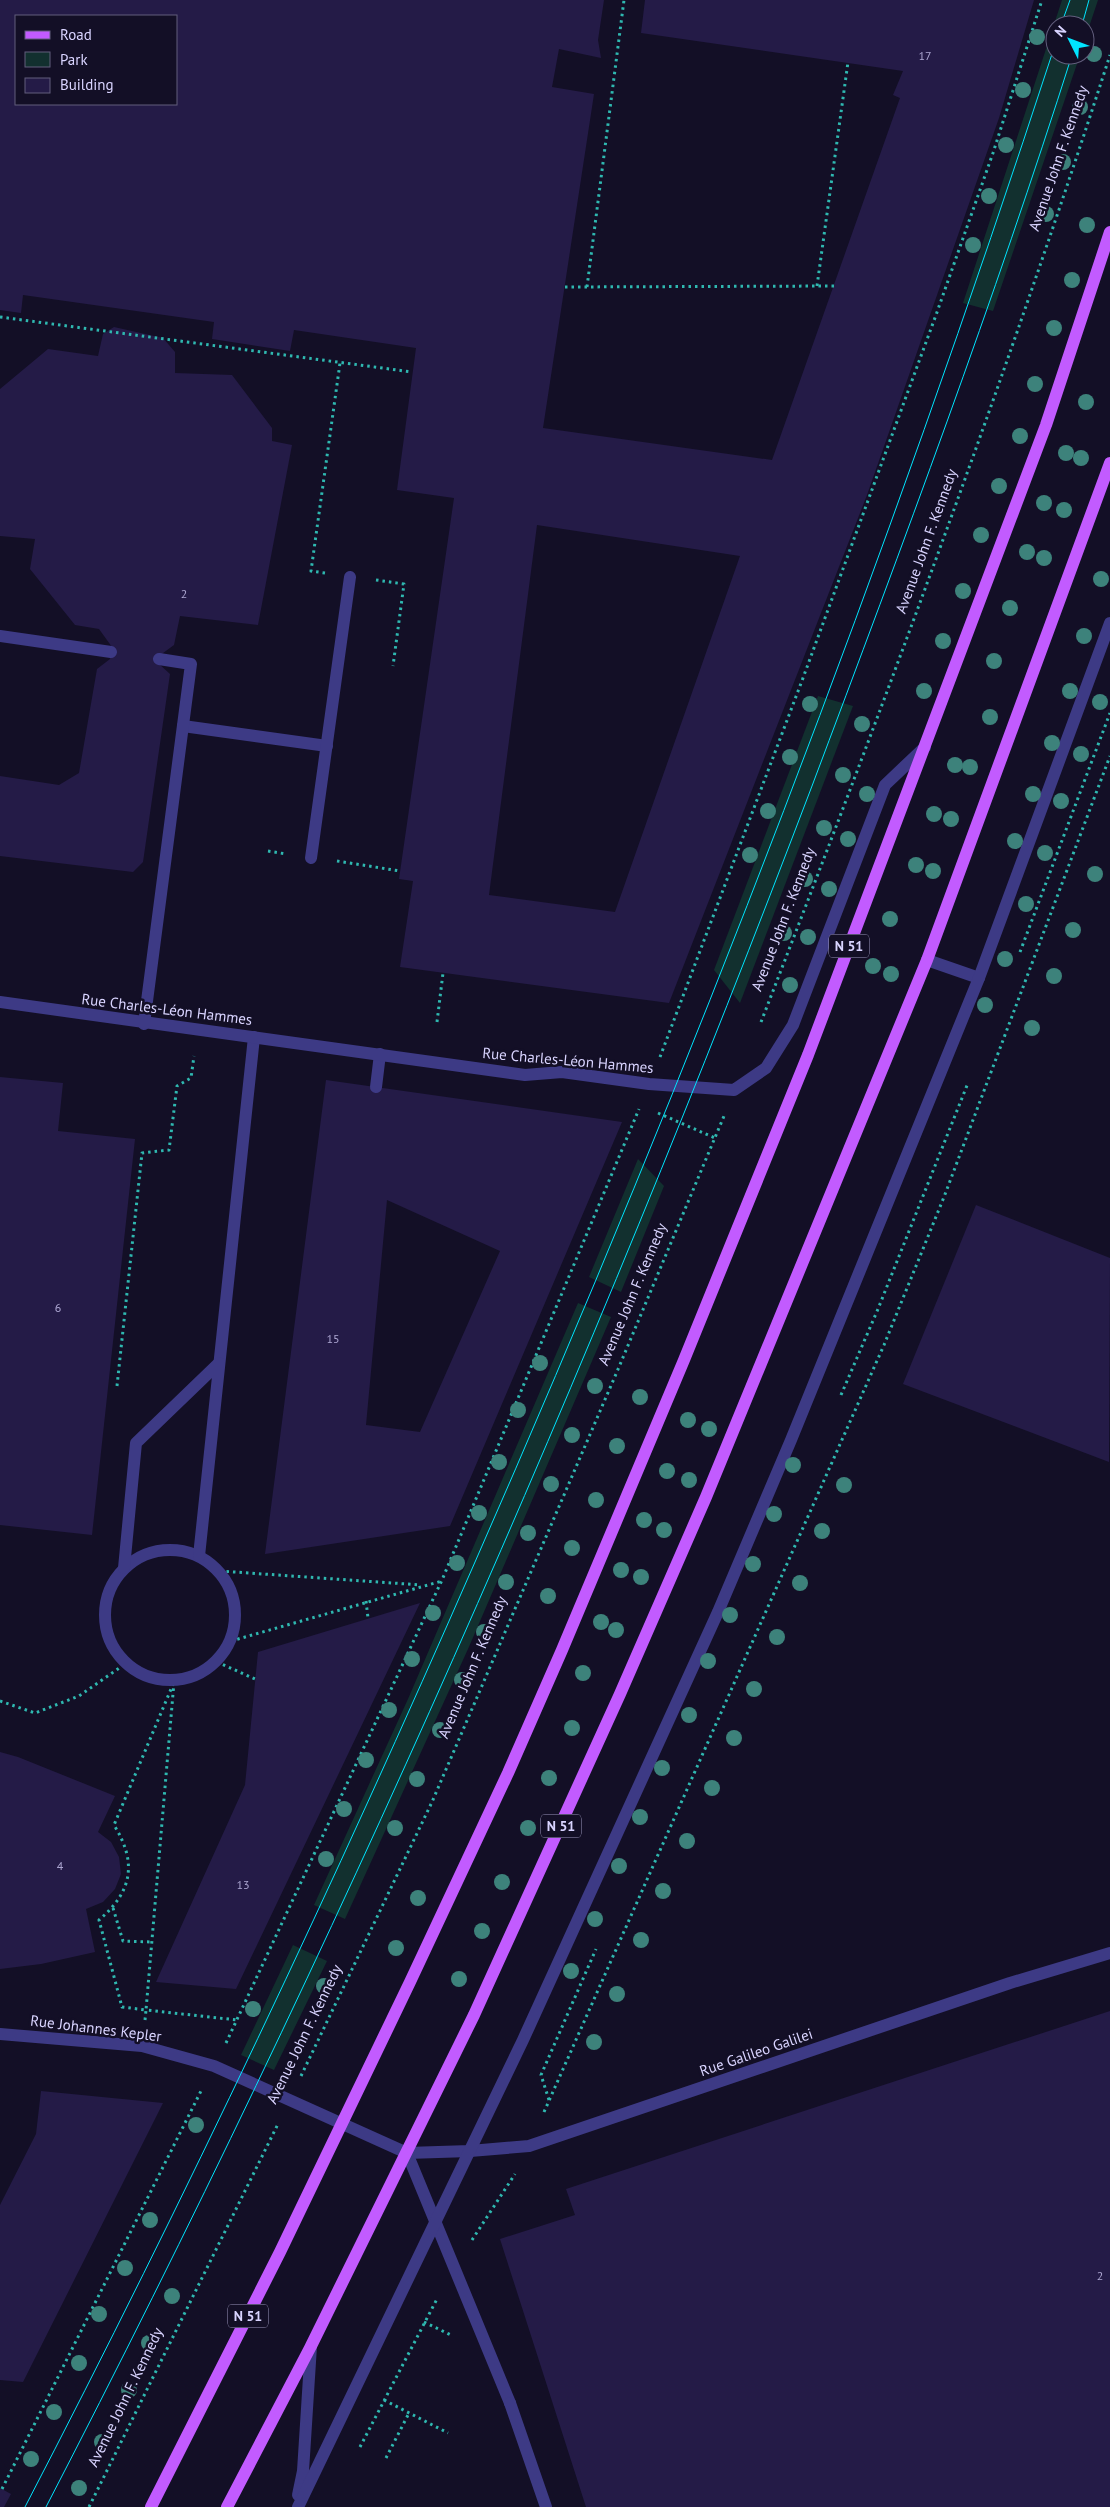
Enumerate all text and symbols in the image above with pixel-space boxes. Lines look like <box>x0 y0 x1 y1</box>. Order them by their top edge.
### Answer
legend <box>15 15 178 105</box>
north arrow <box>1045 15 1095 65</box>
text: N <box>1051 22 1070 41</box>
text: Road <box>60 25 92 44</box>
house number: 17 <box>918 48 932 63</box>
text: Park <box>60 50 88 69</box>
text: Building <box>60 75 114 94</box>
street label: Avenue John F. Kennedy <box>1024 83 1092 233</box>
street label: Avenue John F. Kennedy <box>891 466 961 616</box>
house number: 2 <box>181 586 187 601</box>
street label: Avenue John F. Kennedy <box>747 844 819 994</box>
road number: N 51 <box>829 934 869 958</box>
street label: Rue Charles-Léon Hammes <box>81 989 253 1029</box>
street label: Rue Charles-Léon Hammes <box>482 1043 654 1077</box>
street label: Avenue John F. Kennedy <box>593 1220 671 1368</box>
house number: 6 <box>55 1300 61 1315</box>
house number: 15 <box>326 1331 340 1346</box>
street label: Avenue John F. Kennedy <box>433 1593 511 1741</box>
road number: N 51 <box>541 1814 581 1838</box>
house number: 4 <box>57 1858 64 1873</box>
house number: 13 <box>236 1877 250 1892</box>
street label: Avenue John F. Kennedy <box>262 1961 346 2107</box>
street label: Rue Johannes Kepler <box>29 2011 163 2045</box>
street label: Rue Galileo Galilei <box>697 2024 815 2080</box>
house number: 2 <box>1097 2268 1103 2283</box>
road number: N 51 <box>228 2304 268 2328</box>
street label: Avenue John F. Kennedy <box>83 2324 167 2470</box>

